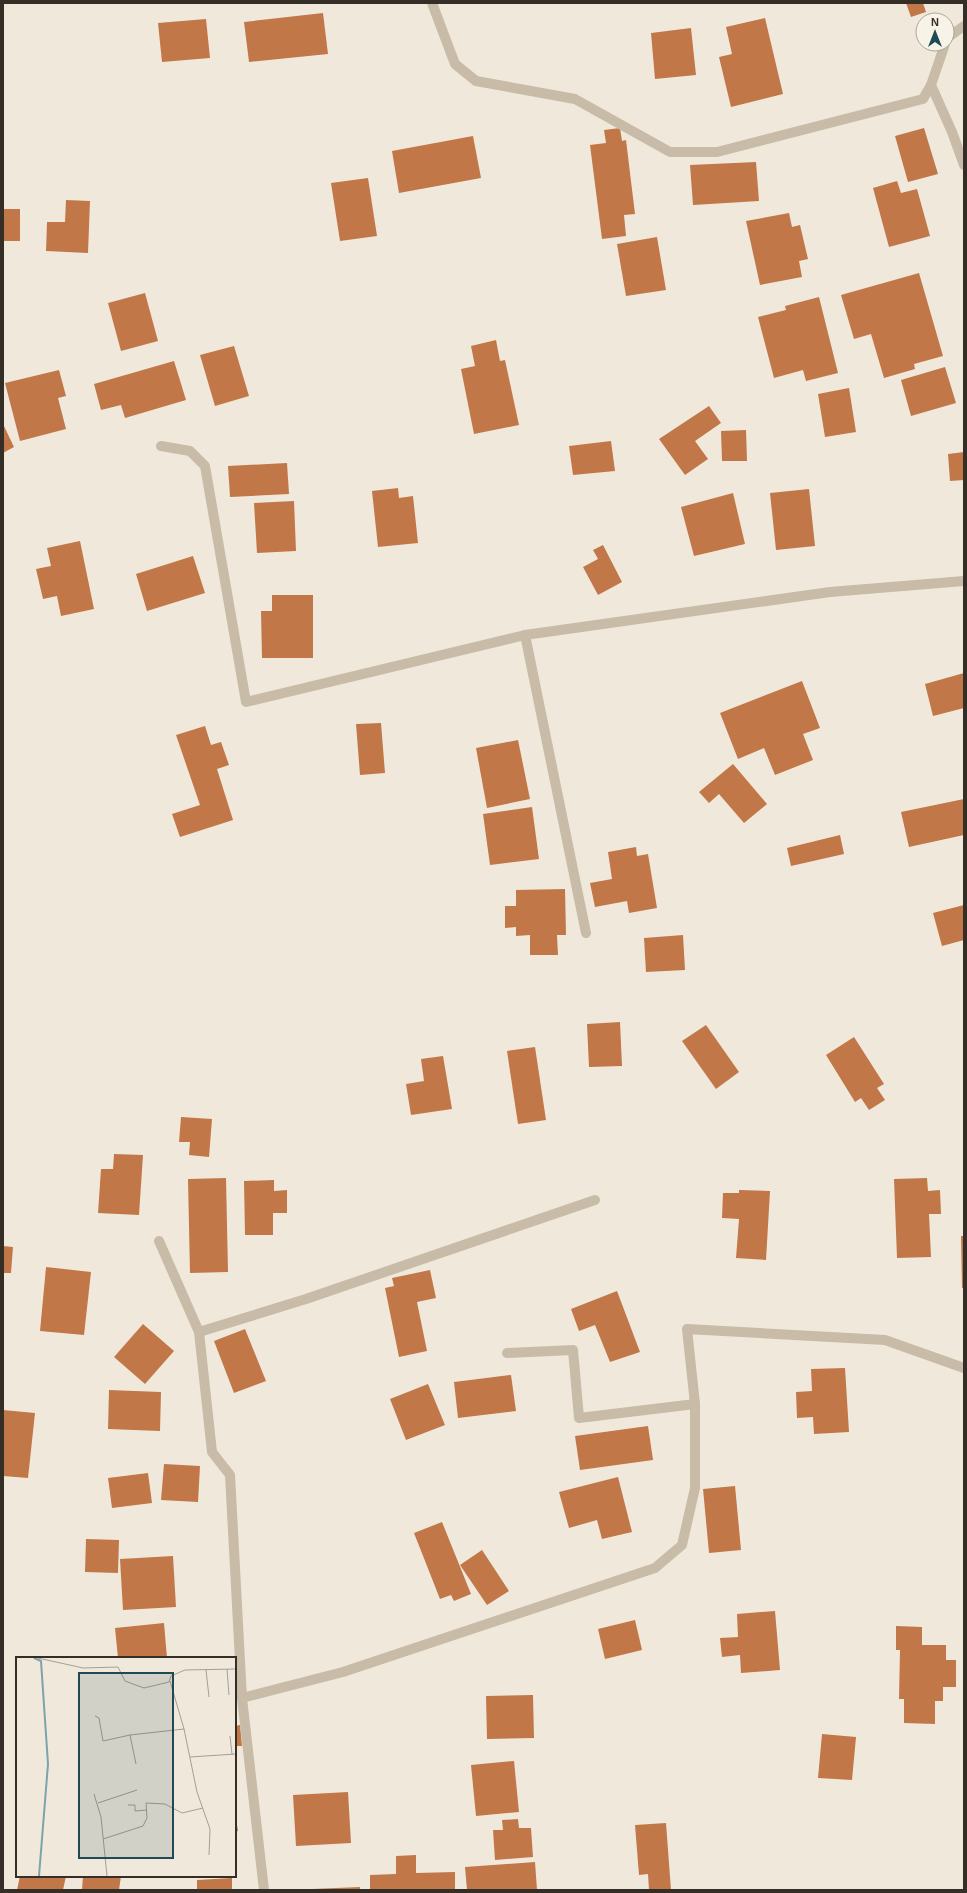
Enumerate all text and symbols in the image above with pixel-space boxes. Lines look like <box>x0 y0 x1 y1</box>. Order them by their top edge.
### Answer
north arrow <box>915 12 955 52</box>
text: N <box>931 16 939 28</box>
inset map <box>16 1657 236 1877</box>

